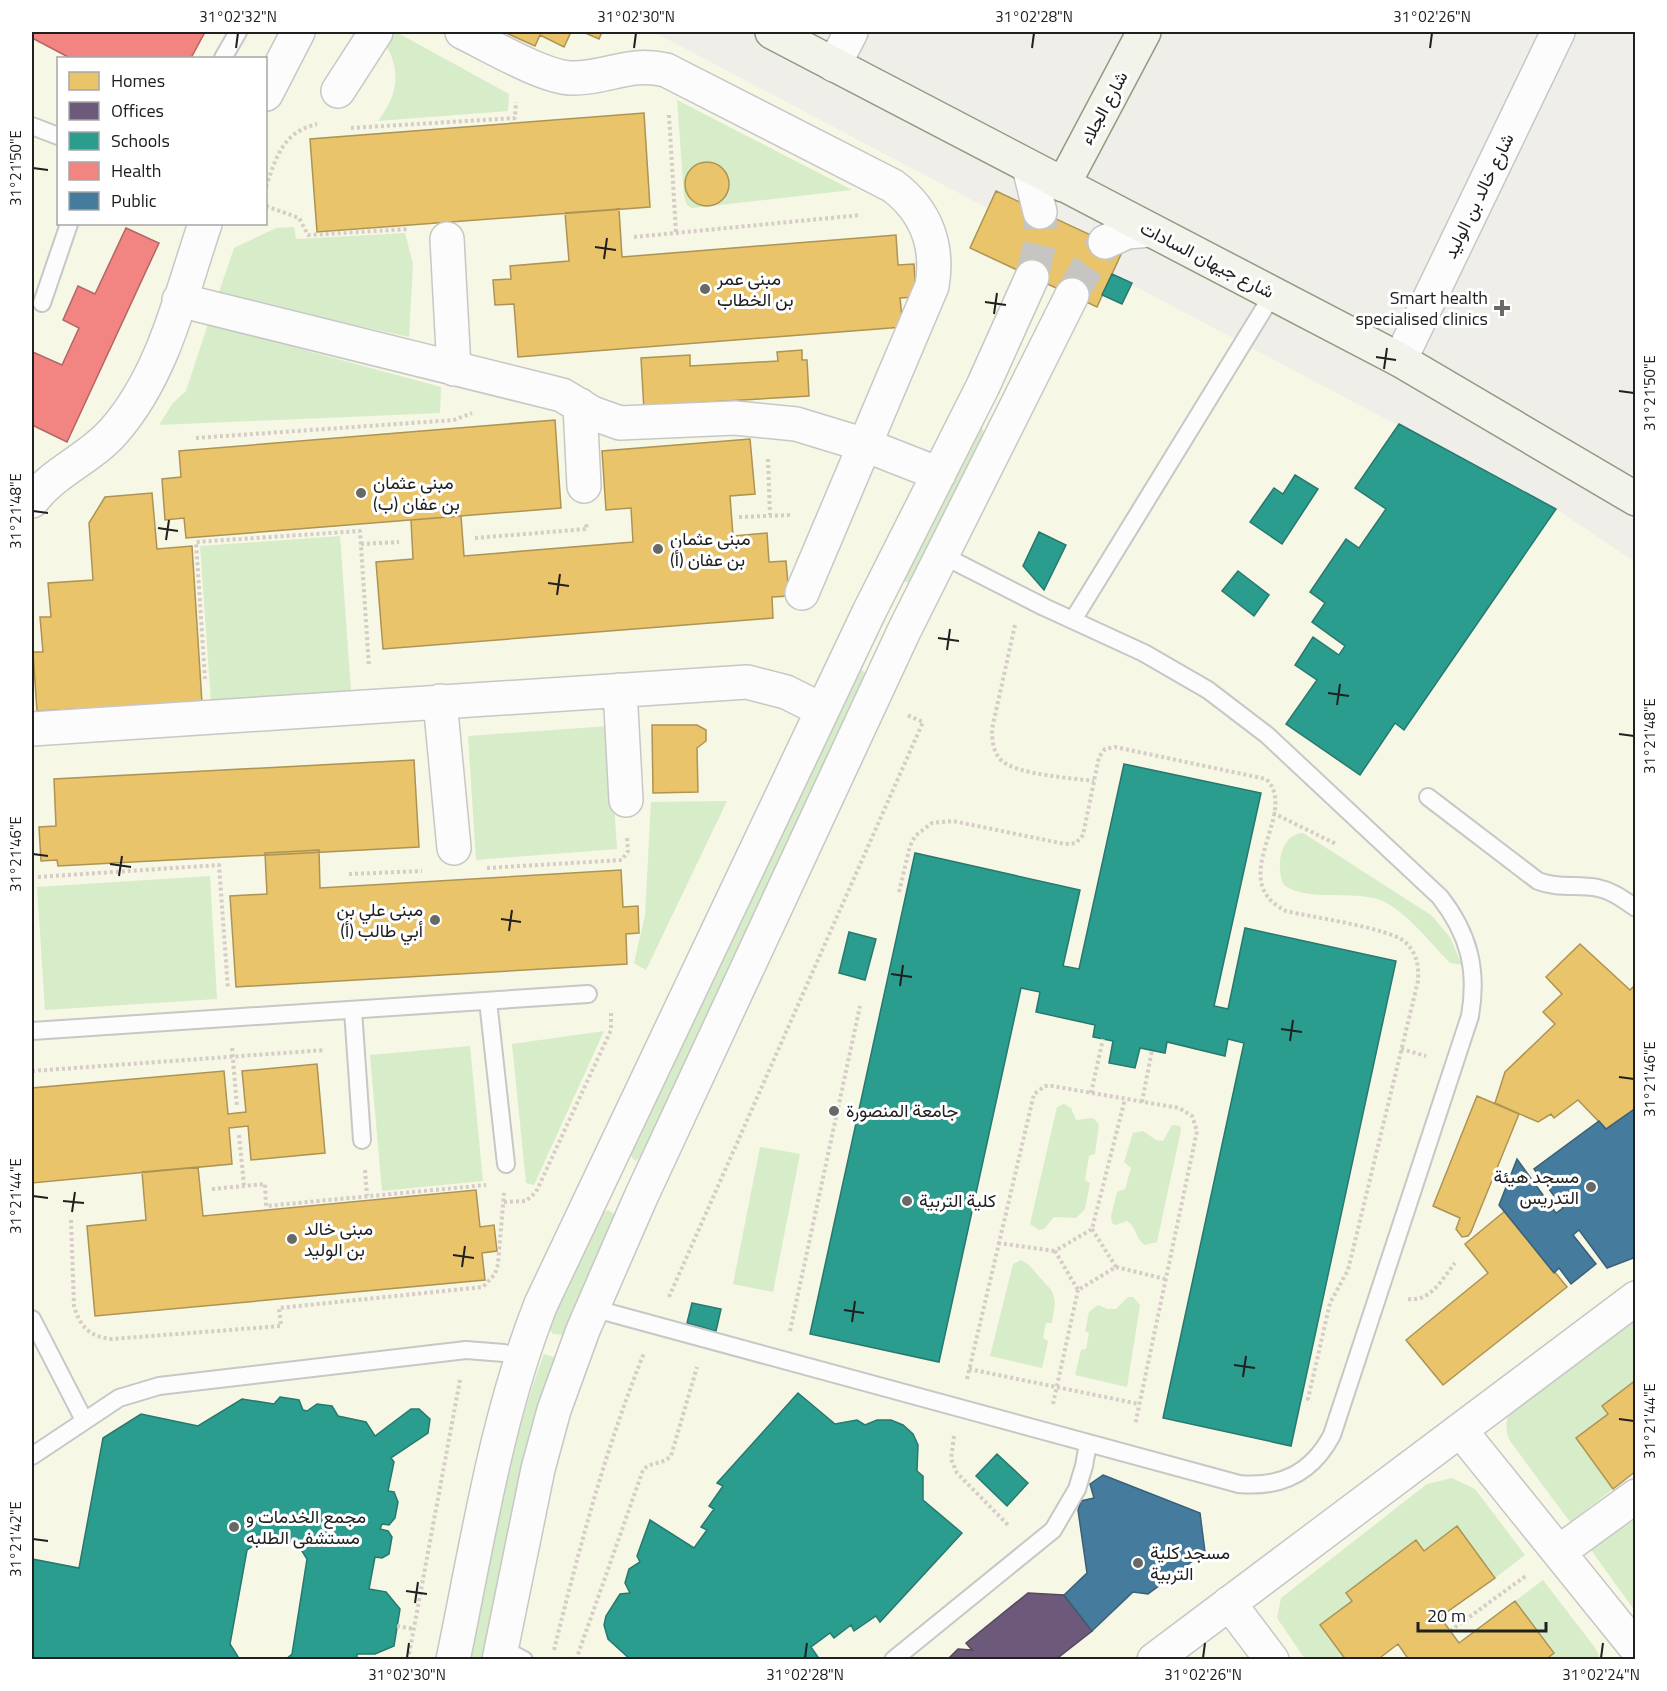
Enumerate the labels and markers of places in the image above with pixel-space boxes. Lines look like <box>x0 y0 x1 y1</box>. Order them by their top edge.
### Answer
place label: مبنى عمر بن الخطاب <box>716 265 793 313</box>
marker: مبنى عمر بن الخطاب <box>698 282 712 296</box>
place label: Smart health specialised clinics <box>1355 284 1488 332</box>
marker: Smart health specialised clinics <box>1493 299 1511 317</box>
place label: مبنى عثمان بن عفان (ب) <box>373 469 460 517</box>
marker: مبنى عثمان بن عفان (ب) <box>354 486 368 500</box>
place label: مبنى عثمان بن عفان (أ) <box>670 525 751 573</box>
marker: مبنى عثمان بن عفان (أ) <box>651 542 665 556</box>
place label: مبنى علي بن أبي طالب (أ) <box>336 896 423 946</box>
marker: مبنى علي بن أبي طالب (أ) <box>428 913 442 927</box>
place label: جامعة المنصورة <box>846 1097 958 1124</box>
marker: جامعة المنصورة <box>827 1104 841 1118</box>
place label: مسجد هيئة التدريس <box>1494 1163 1579 1211</box>
marker: مسجد هيئة التدريس <box>1584 1180 1598 1194</box>
place label: كلية التربية <box>919 1187 996 1214</box>
marker: كلية التربية <box>900 1194 914 1208</box>
place label: مبنى خالد بن الوليد <box>304 1215 373 1263</box>
marker: مبنى خالد بن الوليد <box>285 1232 299 1246</box>
place label: مجمع الخدمات و مستشفى الطلبه <box>246 1503 366 1551</box>
marker: مجمع الخدمات و مستشفى الطلبه <box>227 1520 241 1534</box>
place label: مسجد كلية التربية <box>1150 1539 1230 1587</box>
marker: مسجد كلية التربية <box>1131 1556 1145 1570</box>

